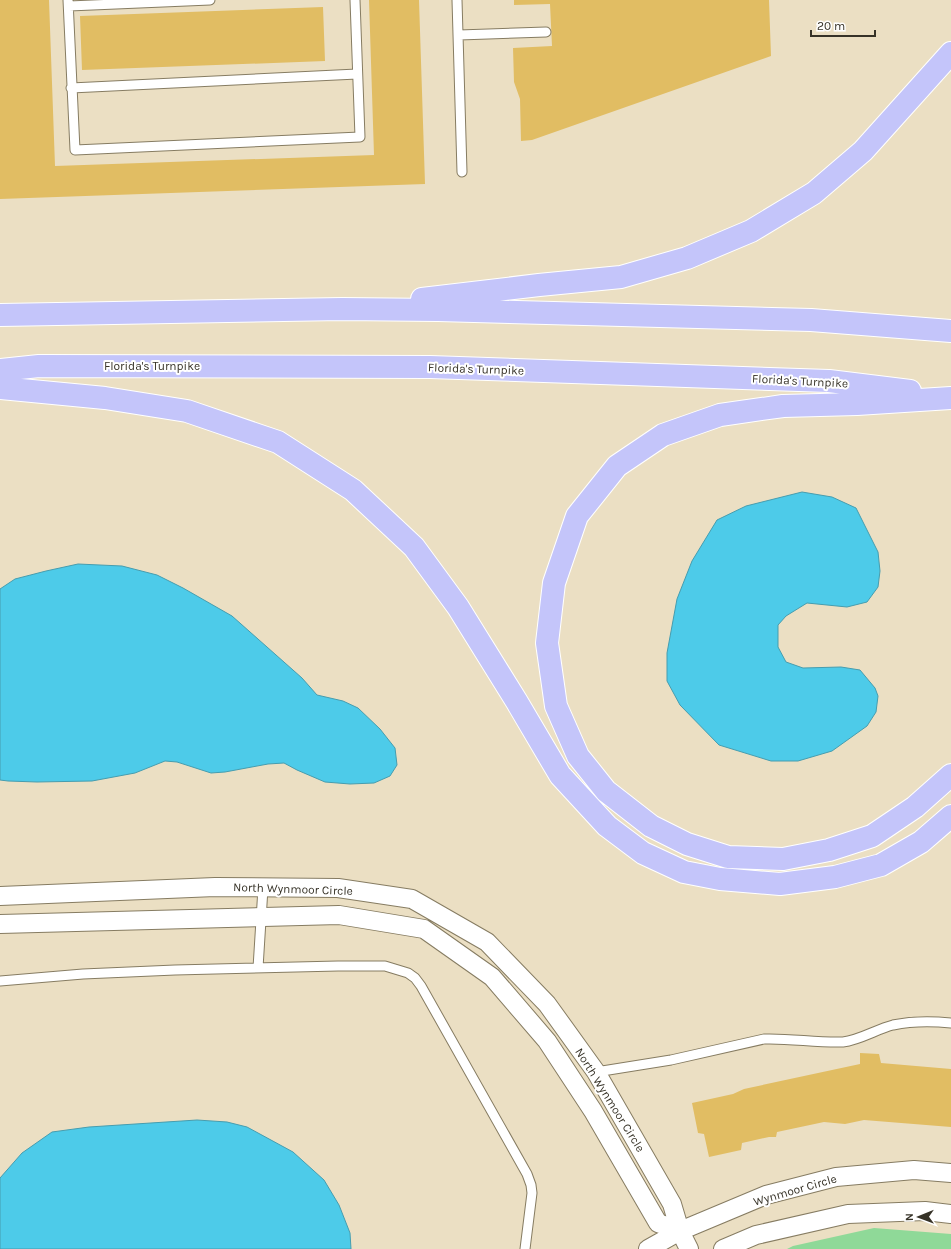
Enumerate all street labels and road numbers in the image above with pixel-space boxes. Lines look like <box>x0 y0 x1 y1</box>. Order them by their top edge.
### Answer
street label: Florida's Turnpike <box>104 359 200 373</box>
street label: Florida's Turnpike <box>428 360 524 378</box>
street label: Florida's Turnpike <box>752 371 848 391</box>
street label: North Wynmoor Circle <box>233 880 353 898</box>
street label: North Wynmoor Circle <box>572 1046 648 1154</box>
street label: Wynmoor Circle <box>752 1171 838 1209</box>

